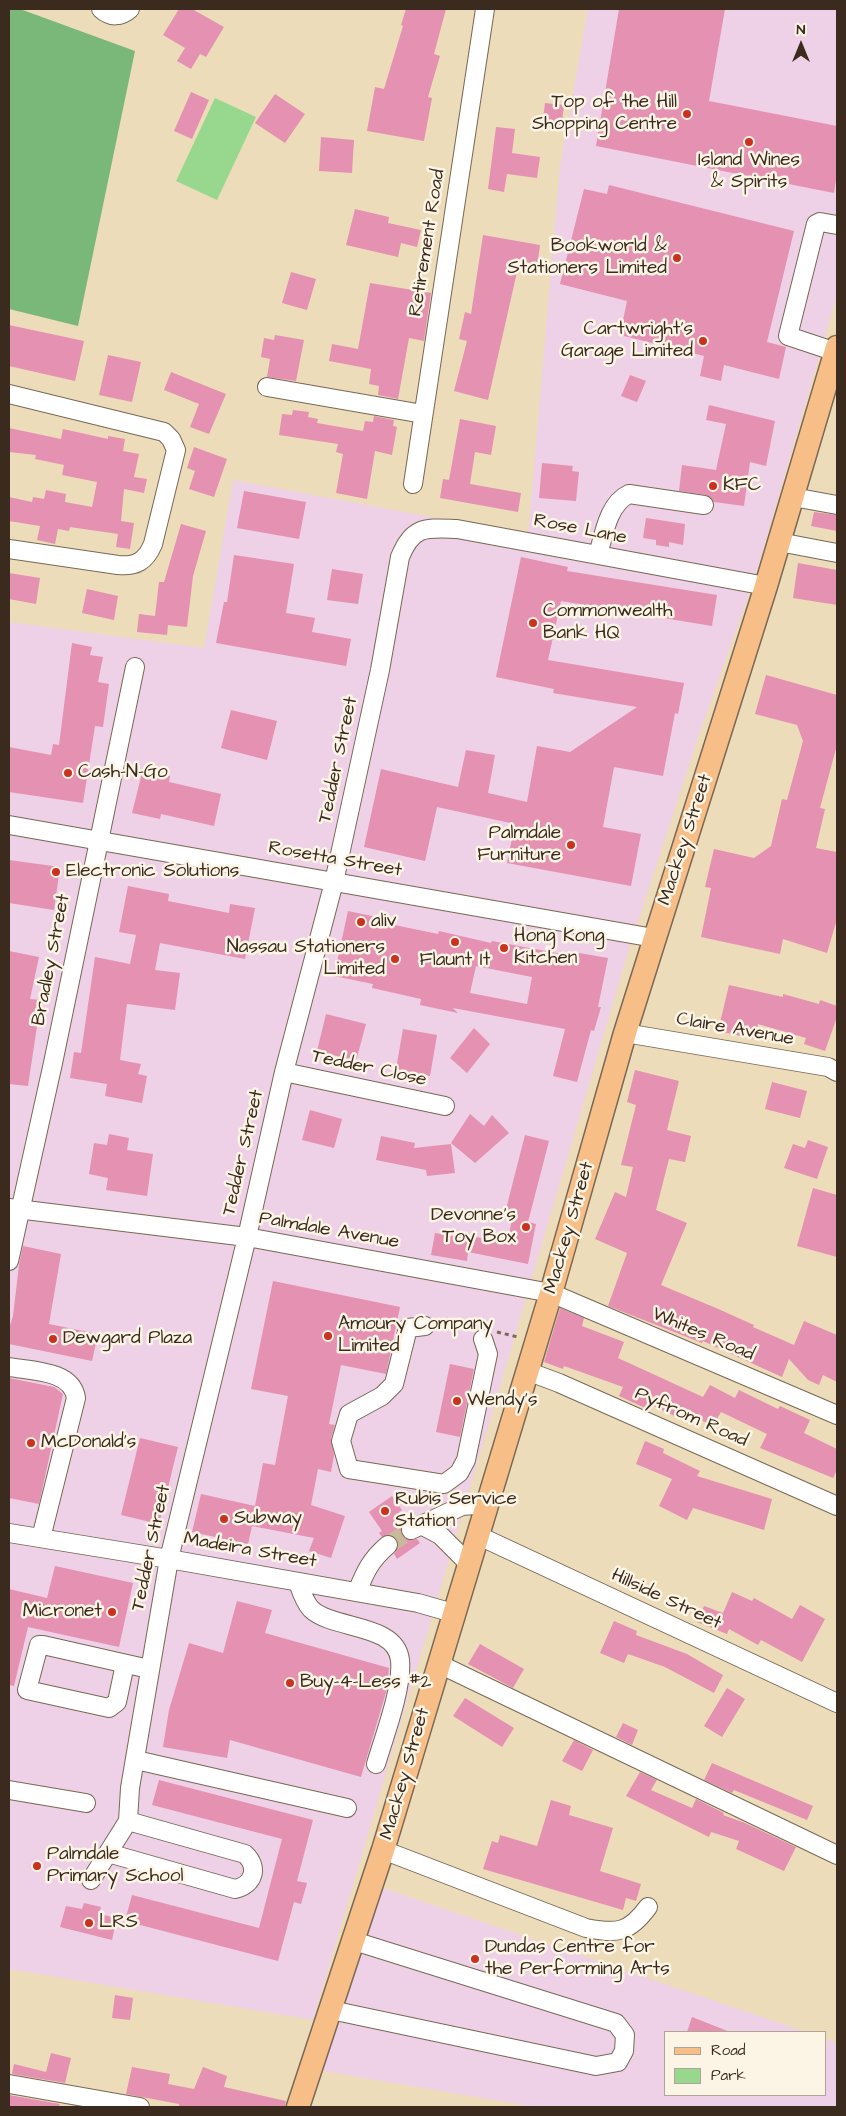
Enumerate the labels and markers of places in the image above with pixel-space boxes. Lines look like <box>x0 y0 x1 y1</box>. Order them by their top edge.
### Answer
place label: Top of the Hill Shopping Centre <box>532 92 677 136</box>
marker: Top of the Hill Shopping Centre <box>681 108 693 120</box>
marker: Island Wines & Spirits <box>743 136 755 148</box>
place label: Island Wines & Spirits <box>698 150 800 194</box>
place label: Bookworld & Stationers Limited <box>507 236 667 280</box>
marker: Bookworld & Stationers Limited <box>671 252 683 264</box>
place label: Cartwright's Garage Limited <box>561 319 693 363</box>
marker: Cartwright's Garage Limited <box>697 335 709 347</box>
place label: KFC <box>723 475 761 497</box>
marker: KFC <box>707 480 719 492</box>
place label: Commonwealth Bank HQ <box>543 601 672 645</box>
marker: Commonwealth Bank HQ <box>527 617 539 629</box>
place label: Cash-N-Go <box>78 762 168 784</box>
marker: Cash-N-Go <box>62 767 74 779</box>
place label: Palmdale Furniture <box>477 823 561 867</box>
marker: Palmdale Furniture <box>565 839 577 851</box>
place label: Electronic Solutions <box>66 861 239 883</box>
marker: Electronic Solutions <box>50 866 62 878</box>
place label: aliv <box>371 911 396 933</box>
marker: aliv <box>355 916 367 928</box>
place label: Hong Kong Kitchen <box>514 926 605 970</box>
marker: Flaunt It <box>449 936 461 948</box>
place label: Nassau Stationers Limited <box>227 937 385 981</box>
marker: Hong Kong Kitchen <box>498 942 510 954</box>
place label: Flaunt It <box>420 950 490 972</box>
marker: Nassau Stationers Limited <box>389 953 401 965</box>
place label: Devonne's Toy Box <box>431 1205 516 1249</box>
marker: Devonne's Toy Box <box>520 1221 532 1233</box>
place label: Amoury Company Limited <box>338 1314 493 1358</box>
place label: Dewgard Plaza <box>63 1328 192 1350</box>
marker: Amoury Company Limited <box>322 1330 334 1342</box>
marker: Dewgard Plaza <box>47 1333 59 1345</box>
place label: Wendy's <box>467 1390 537 1412</box>
marker: Wendy's <box>451 1395 463 1407</box>
place label: McDonald's <box>41 1432 136 1454</box>
marker: McDonald's <box>25 1437 37 1449</box>
place label: Rubis Service Station <box>395 1489 517 1533</box>
marker: Rubis Service Station <box>379 1505 391 1517</box>
place label: Subway <box>234 1508 302 1530</box>
marker: Subway <box>218 1513 230 1525</box>
place label: Micronet <box>23 1601 102 1623</box>
marker: Micronet <box>106 1606 118 1618</box>
place label: Buy-4-Less #2 <box>300 1672 431 1694</box>
marker: Buy-4-Less #2 <box>284 1677 296 1689</box>
place label: Palmdale Primary School <box>47 1844 183 1888</box>
marker: Palmdale Primary School <box>31 1860 43 1872</box>
place label: LRS <box>99 1912 138 1934</box>
marker: LRS <box>83 1917 95 1929</box>
place label: Dundas Centre for the Performing Arts <box>485 1937 670 1981</box>
marker: Dundas Centre for the Performing Arts <box>469 1953 481 1965</box>

